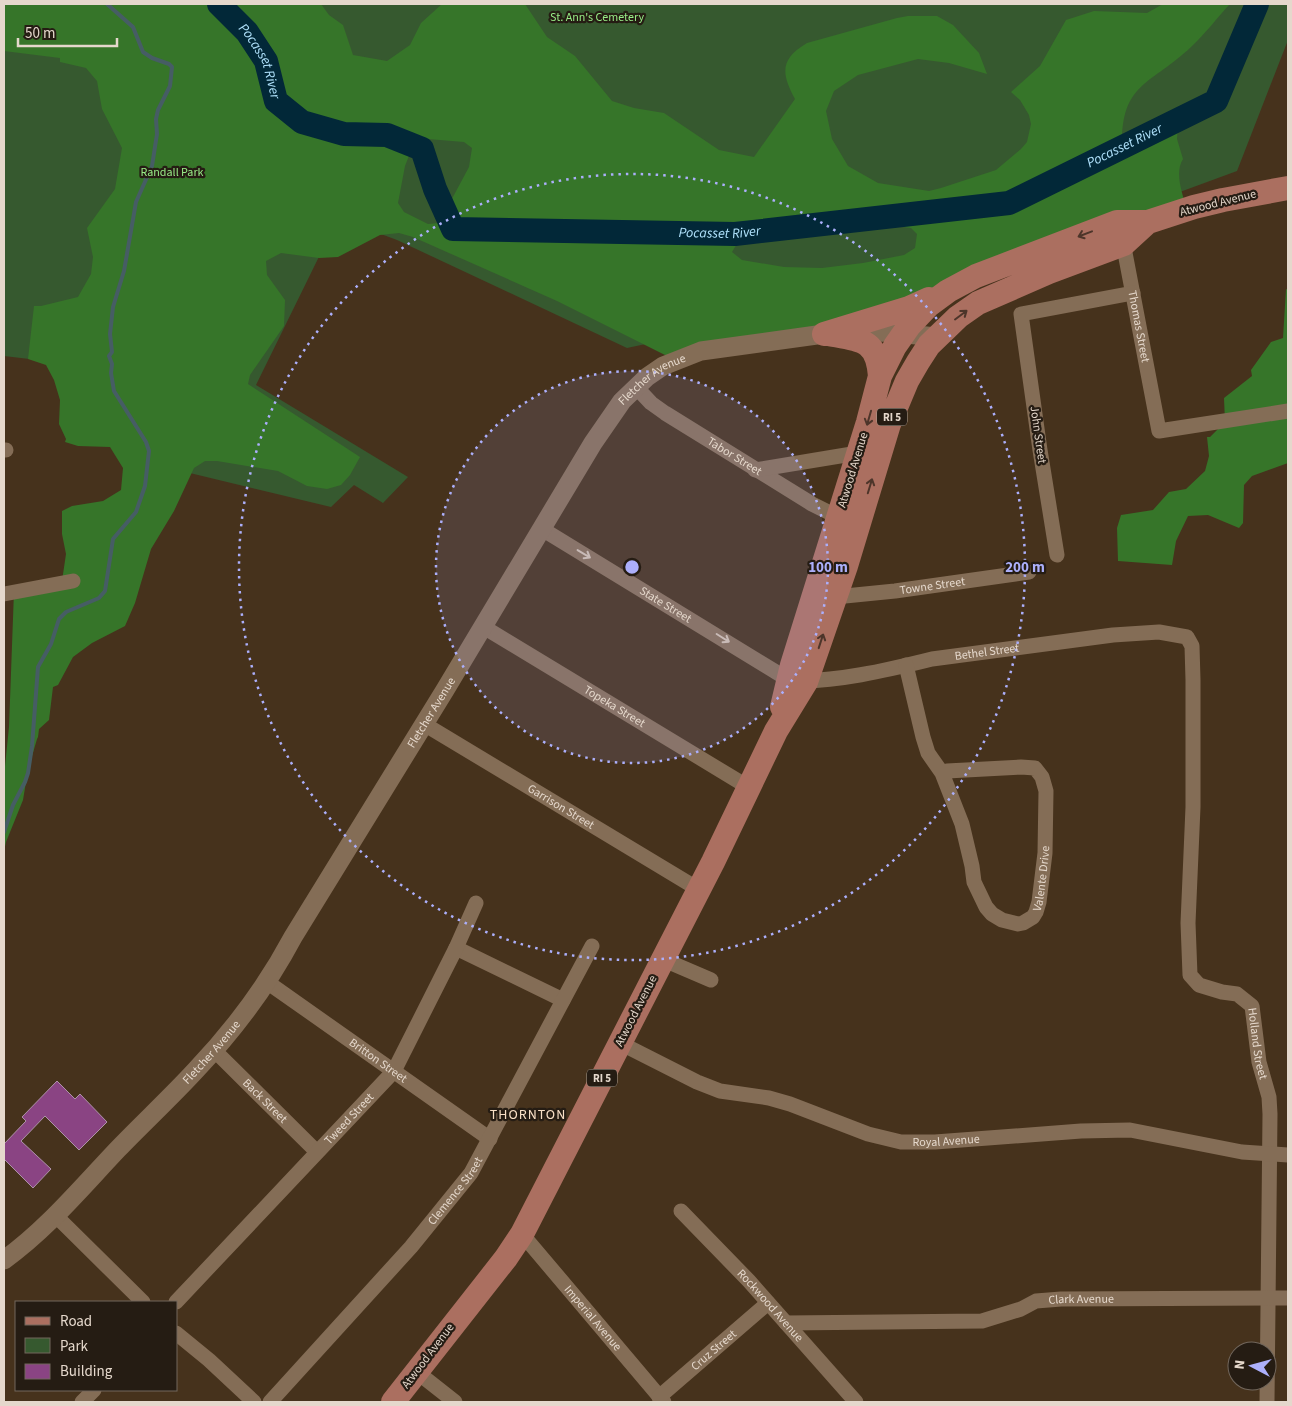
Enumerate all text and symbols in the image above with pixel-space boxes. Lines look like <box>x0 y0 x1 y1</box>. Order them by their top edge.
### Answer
park label: St. Ann's Cemetery <box>550 9 644 26</box>
scale bar <box>18 15 116 47</box>
water label: Pocasset River <box>234 19 285 102</box>
text: 50 m <box>25 23 55 44</box>
water label: Pocasset River <box>1083 118 1167 173</box>
park label: Randall Park <box>140 164 204 181</box>
street label: Atwood Avenue <box>1178 185 1258 221</box>
water label: Pocasset River <box>678 221 763 244</box>
one-way arrow <box>1077 230 1093 239</box>
street label: Thomas Street <box>1124 289 1154 364</box>
one-way arrow <box>954 310 968 320</box>
street label: Fletcher Avenue <box>614 349 688 409</box>
street label: John Street <box>1026 405 1050 465</box>
road number: RI 5 <box>877 408 907 426</box>
one-way arrow <box>863 410 873 426</box>
street label: Atwood Avenue <box>833 430 873 510</box>
street label: Tabor Street <box>704 433 765 479</box>
one-way arrow <box>866 478 876 494</box>
one-way arrow <box>576 550 590 560</box>
text: 100 m <box>808 557 848 578</box>
text: 200 m <box>1005 557 1045 578</box>
centre of rings <box>623 558 641 576</box>
street label: Towne Street <box>899 573 966 599</box>
street label: State Street <box>636 582 695 627</box>
one-way arrow <box>715 634 729 644</box>
one-way arrow <box>817 634 826 649</box>
street label: Bethel Street <box>954 639 1020 664</box>
street label: Fletcher Avenue <box>403 674 459 751</box>
street label: Topeka Street <box>581 681 649 731</box>
street label: Garrison Street <box>524 780 598 833</box>
street label: Valente Drive <box>1028 846 1054 913</box>
street label: Atwood Avenue <box>611 972 661 1050</box>
street label: Holland Street <box>1244 1007 1272 1081</box>
street label: Fletcher Avenue <box>178 1016 244 1088</box>
street label: Britton Street <box>346 1034 411 1087</box>
road number: RI 5 <box>587 1070 617 1086</box>
street label: Back Street <box>239 1075 291 1127</box>
street label: Tweed Street <box>320 1089 378 1148</box>
district label: THORNTON <box>490 1105 566 1125</box>
street label: Royal Avenue <box>913 1130 980 1151</box>
street label: Clemence Street <box>424 1154 487 1229</box>
street label: Rockwood Avenue <box>733 1265 807 1346</box>
street label: Imperial Avenue <box>560 1281 626 1355</box>
street label: Clark Avenue <box>1048 1290 1114 1308</box>
legend <box>15 1301 178 1391</box>
text: Road <box>60 1311 92 1332</box>
street label: Atwood Avenue <box>398 1320 458 1392</box>
street label: Cruz Street <box>687 1326 740 1374</box>
text: Park <box>60 1336 89 1357</box>
north arrow <box>1227 1341 1277 1391</box>
text: N <box>1230 1359 1250 1370</box>
text: Building <box>60 1361 113 1382</box>

